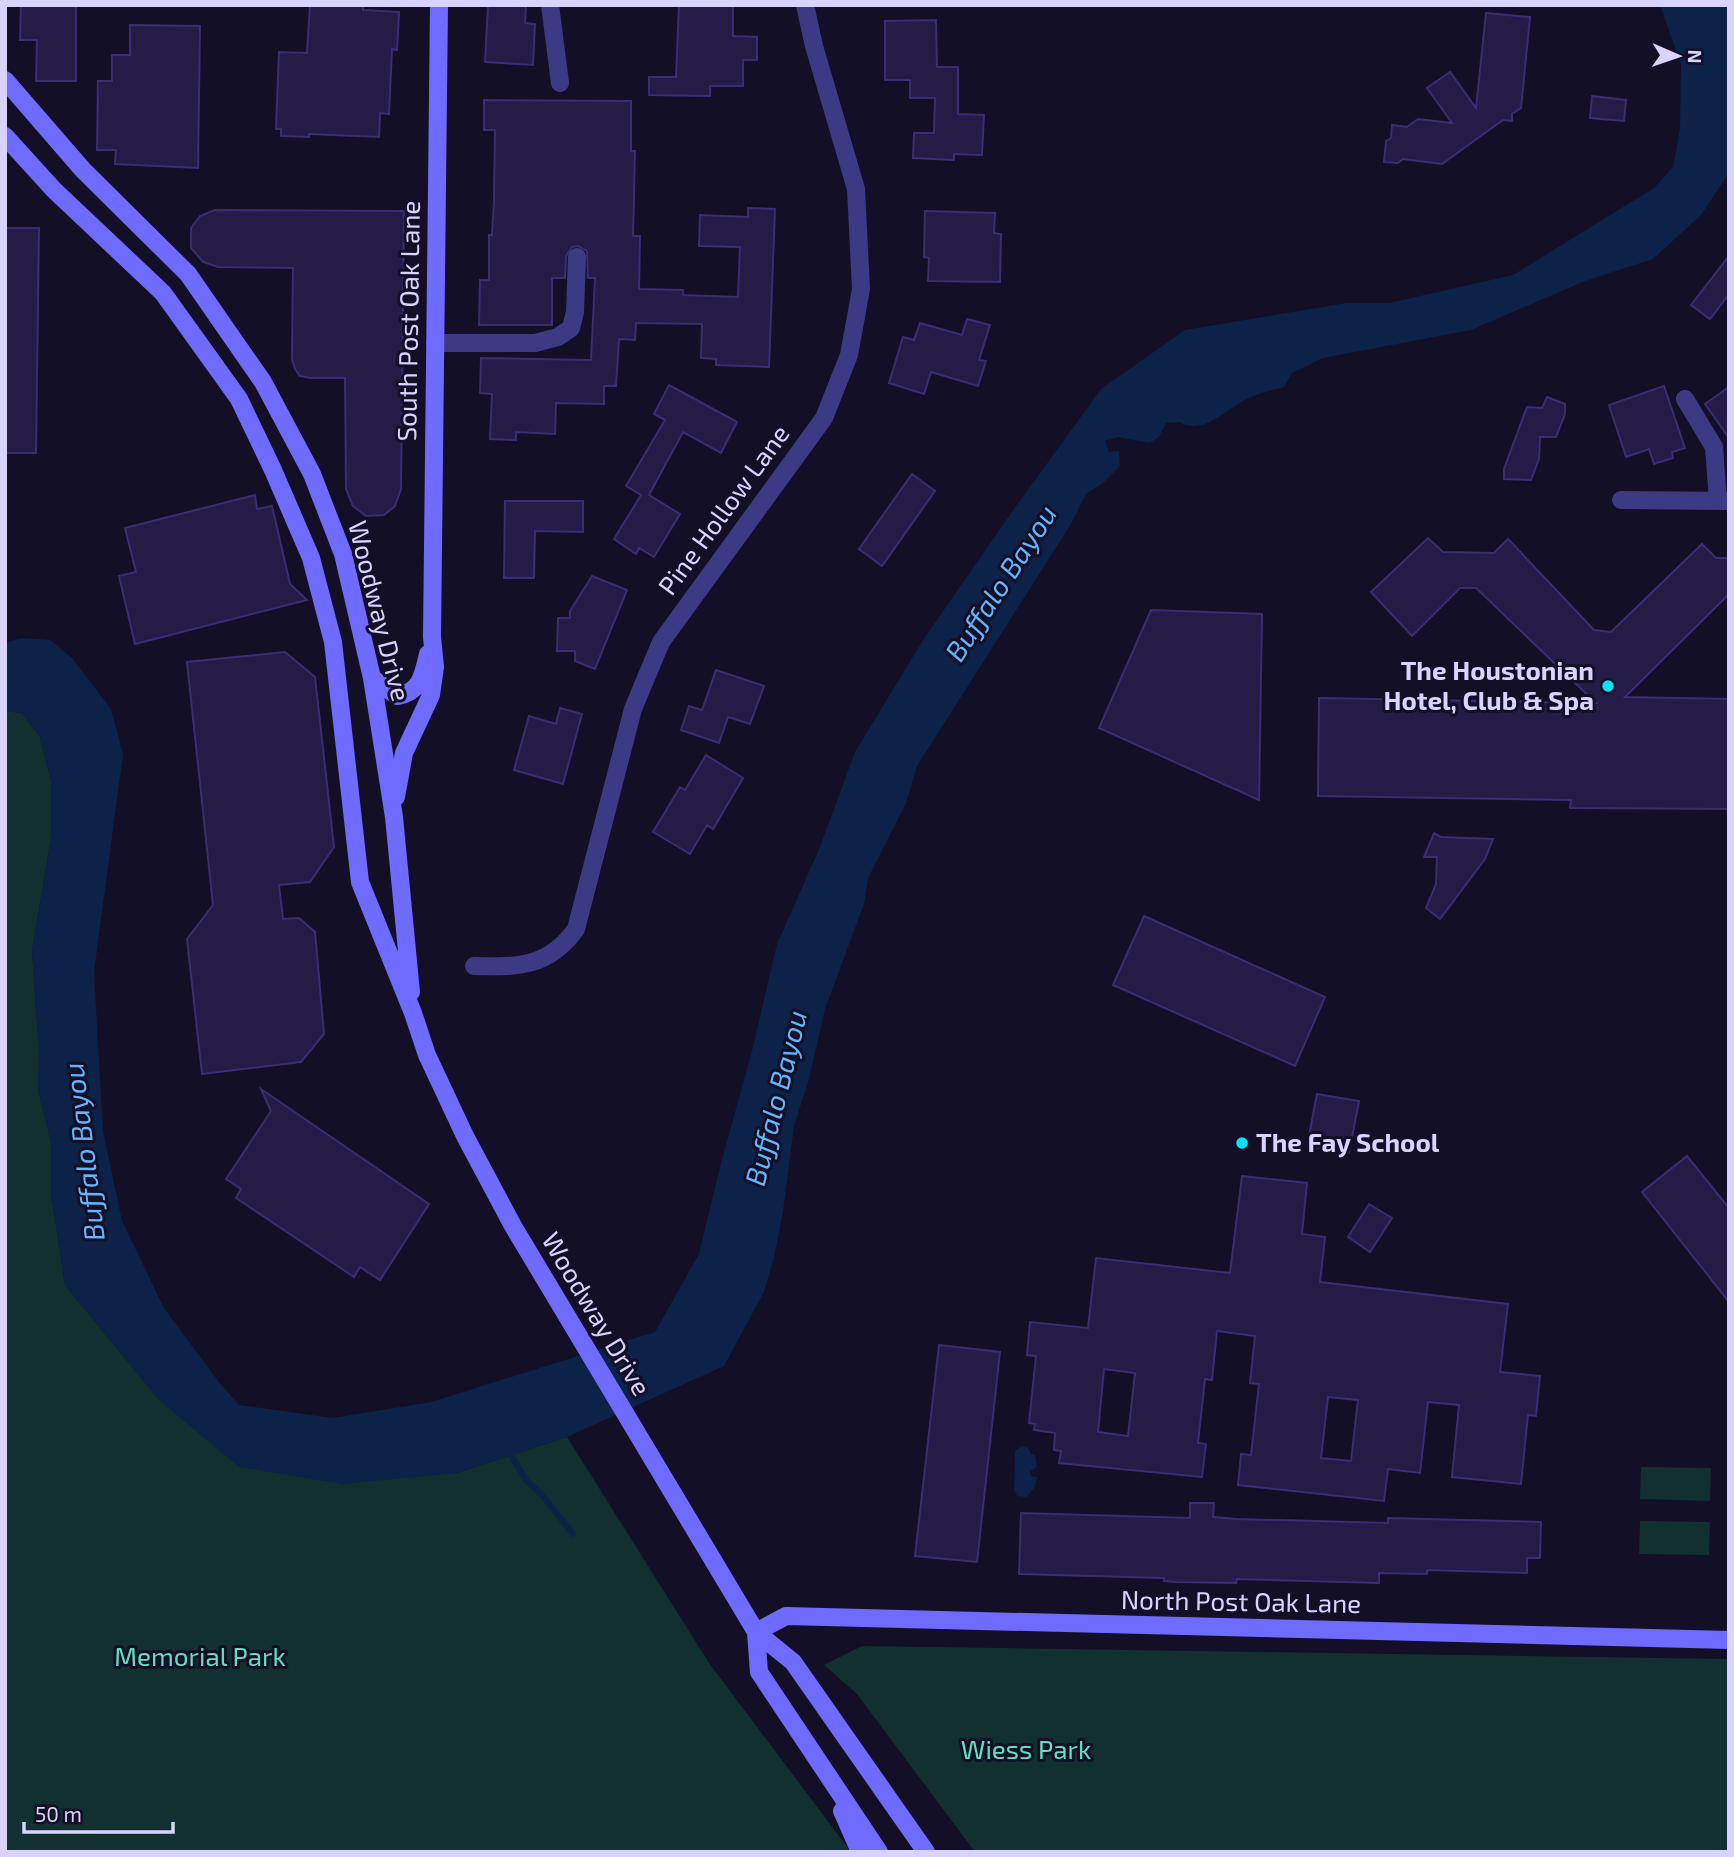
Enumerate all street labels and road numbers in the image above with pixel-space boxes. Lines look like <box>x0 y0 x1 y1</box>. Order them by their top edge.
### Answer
street label: South Post Oak Lane <box>390 200 425 442</box>
street label: Pine Hollow Lane <box>651 418 795 600</box>
street label: Woodway Drive <box>343 517 418 704</box>
street label: Woodway Drive <box>536 1226 658 1400</box>
street label: North Post Oak Lane <box>1121 1583 1361 1618</box>

